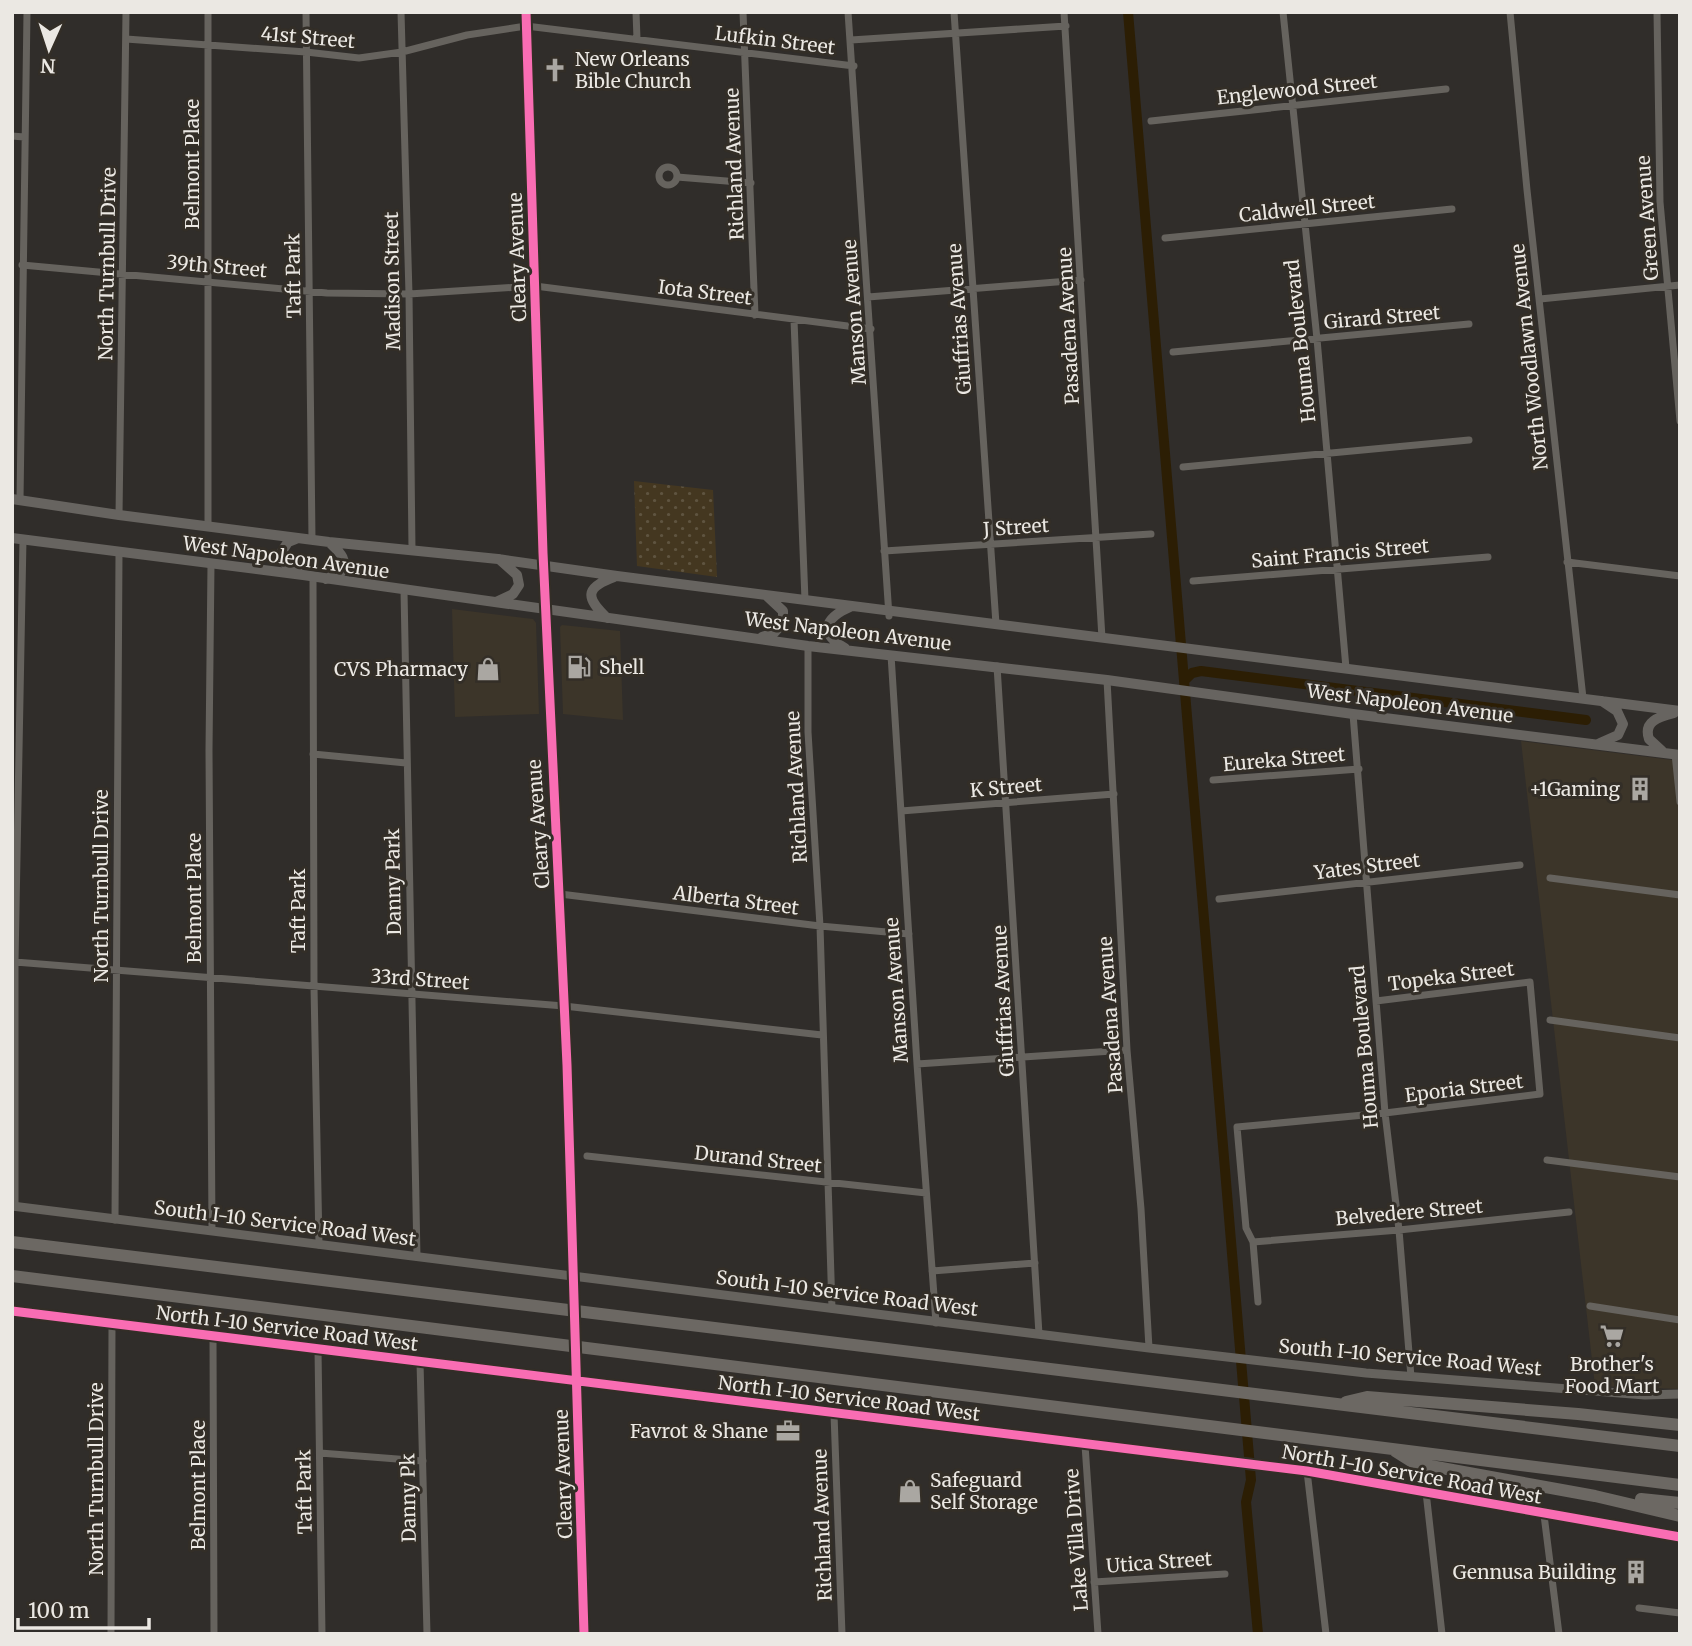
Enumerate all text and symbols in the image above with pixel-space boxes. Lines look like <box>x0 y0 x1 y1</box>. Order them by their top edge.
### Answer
north arrow <box>14 14 84 84</box>
street label: 41st Street <box>260 21 357 53</box>
street label: Lufkin Street <box>714 21 837 59</box>
place label: New Orleans Bible Church <box>575 47 692 93</box>
text: N <box>40 54 56 78</box>
church icon: New Orleans Bible Church <box>541 56 569 84</box>
street label: Englewood Street <box>1216 69 1379 109</box>
street label: Richland Avenue <box>719 87 749 241</box>
street label: Belmont Place <box>180 99 204 229</box>
street label: Green Avenue <box>1631 154 1663 281</box>
street label: North Turnbull Drive <box>93 167 121 361</box>
street label: Caldwell Street <box>1238 189 1377 227</box>
street label: Cleary Avenue <box>503 192 531 322</box>
street label: Madison Street <box>379 211 405 351</box>
street label: Taft Park <box>280 233 306 319</box>
street label: Manson Avenue <box>837 238 871 386</box>
street label: Giuffrias Avenue <box>942 242 976 395</box>
street label: North Woodlawn Avenue <box>1505 243 1553 471</box>
street label: Pasadena Avenue <box>1052 247 1084 405</box>
street label: 39th Street <box>166 250 269 282</box>
street label: Houma Boulevard <box>1280 258 1320 424</box>
street label: Iota Street <box>657 274 754 310</box>
street label: Girard Street <box>1323 300 1442 334</box>
street label: J Street <box>981 513 1050 541</box>
street label: West Napoleon Avenue <box>180 531 391 583</box>
street label: Saint Francis Street <box>1250 533 1430 573</box>
street label: West Napoleon Avenue <box>742 606 953 656</box>
fuel station icon: Shell <box>565 653 593 681</box>
shop icon: CVS Pharmacy <box>474 655 502 683</box>
place label: Shell <box>599 655 644 679</box>
place label: CVS Pharmacy <box>334 657 468 681</box>
street label: West Napoleon Avenue <box>1304 678 1515 728</box>
street label: Richland Avenue <box>780 710 812 864</box>
street label: Eureka Street <box>1222 742 1347 776</box>
street label: Cleary Avenue <box>522 759 554 889</box>
street label: K Street <box>969 772 1044 802</box>
building icon: +1Gaming <box>1626 775 1654 803</box>
place label: +1Gaming <box>1529 777 1620 801</box>
street label: North Turnbull Drive <box>89 789 113 983</box>
street label: Danny Park <box>380 828 406 936</box>
street label: Belmont Place <box>182 833 206 963</box>
street label: Yates Street <box>1312 848 1422 885</box>
street label: Taft Park <box>286 869 310 953</box>
street label: Alberta Street <box>671 880 801 920</box>
street label: Manson Avenue <box>879 916 913 1064</box>
street label: Giuffrias Avenue <box>987 925 1019 1077</box>
street label: Pasadena Avenue <box>1093 935 1127 1094</box>
street label: Topeka Street <box>1387 956 1516 996</box>
street label: 33rd Street <box>370 964 471 994</box>
street label: Houma Boulevard <box>1345 964 1383 1130</box>
street label: Eporia Street <box>1404 1069 1525 1107</box>
street label: Durand Street <box>693 1140 823 1178</box>
street label: Belvedere Street <box>1334 1194 1484 1230</box>
street label: South I-10 Service Road West <box>153 1195 418 1251</box>
street label: South I-10 Service Road West <box>715 1265 980 1321</box>
street label: North I-10 Service Road West <box>155 1300 420 1356</box>
supermarket icon: Brother's Food Mart <box>1598 1322 1626 1350</box>
street label: South I-10 Service Road West <box>1278 1334 1543 1381</box>
place label: Brother's Food Mart <box>1565 1352 1660 1398</box>
street label: North I-10 Service Road West <box>717 1370 982 1426</box>
street label: North Turnbull Drive <box>84 1382 108 1576</box>
street label: Cleary Avenue <box>549 1409 577 1539</box>
office icon: Favrot & Shane <box>774 1417 802 1445</box>
place label: Favrot & Shane <box>630 1419 768 1443</box>
street label: Belmont Place <box>186 1420 210 1550</box>
street label: North I-10 Service Road West <box>1280 1439 1544 1509</box>
street label: Richland Avenue <box>807 1448 837 1602</box>
street label: Taft Park <box>291 1449 317 1535</box>
street label: Danny Pk <box>395 1453 421 1543</box>
place label: Safeguard Self Storage <box>930 1468 1038 1514</box>
street label: Lake Villa Drive <box>1059 1468 1093 1612</box>
shop icon: Safeguard Self Storage <box>896 1477 924 1505</box>
street label: Utica Street <box>1105 1546 1213 1578</box>
building icon: Gennusa Building <box>1622 1558 1650 1586</box>
place label: Gennusa Building <box>1453 1560 1616 1584</box>
scale bar <box>18 1586 149 1630</box>
text: 100 m <box>28 1597 90 1624</box>

